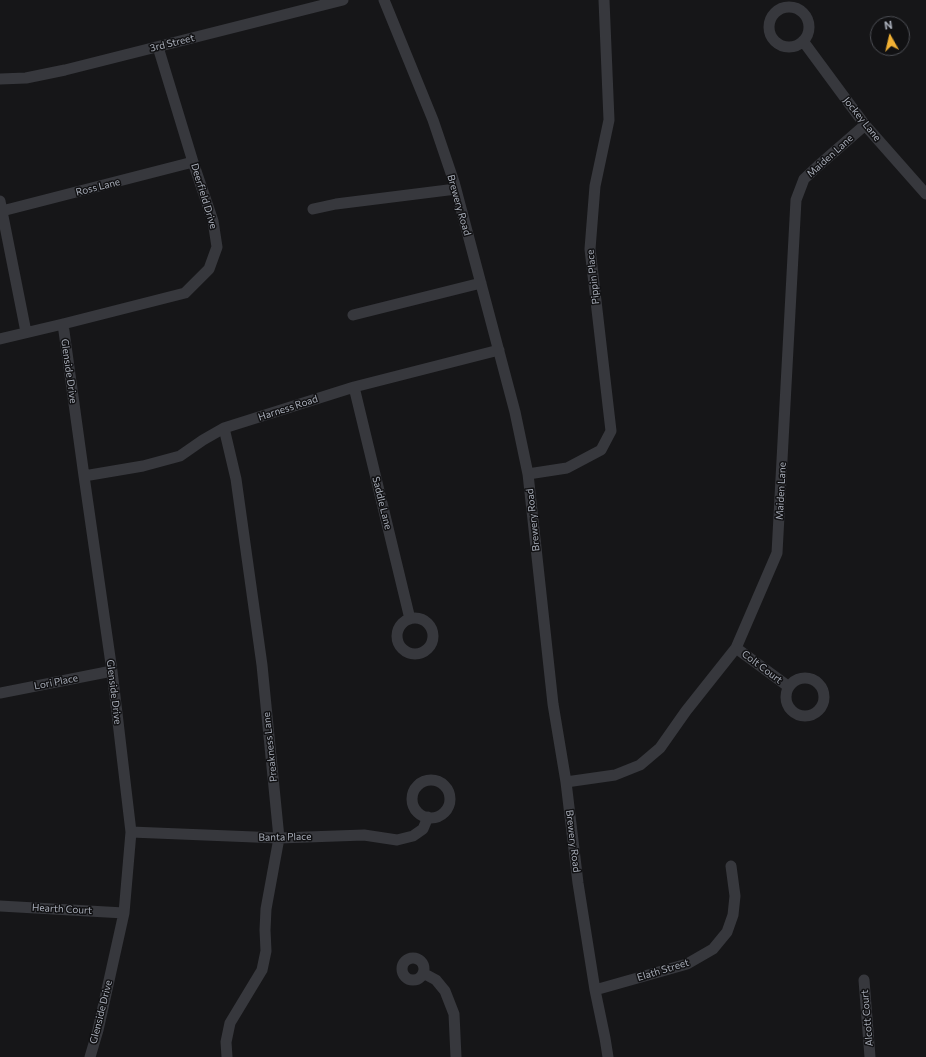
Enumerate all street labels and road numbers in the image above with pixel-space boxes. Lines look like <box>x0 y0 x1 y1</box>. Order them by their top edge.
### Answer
street label: 3rd Street <box>148 32 196 54</box>
street label: Jockey Lane <box>841 95 883 143</box>
street label: Maiden Lane <box>804 132 856 180</box>
street label: Deerfield Drive <box>188 162 220 230</box>
street label: Brewery Road <box>445 173 473 237</box>
street label: Ross Lane <box>75 176 121 198</box>
street label: Pippin Place <box>584 249 602 305</box>
street label: Glenside Drive <box>59 338 79 404</box>
street label: Harness Road <box>257 393 319 423</box>
street label: Maiden Lane <box>773 462 789 520</box>
street label: Saddle Lane <box>370 475 394 531</box>
street label: Brewery Road <box>524 488 542 552</box>
street label: Colt Court <box>739 648 785 686</box>
street label: Glenside Drive <box>104 659 124 725</box>
street label: Lori Place <box>33 672 79 692</box>
street label: Preakness Lane <box>260 712 280 782</box>
street label: Brewery Road <box>563 809 583 873</box>
street label: Banta Place <box>258 831 312 843</box>
street label: Hearth Court <box>32 901 92 917</box>
street label: Elath Street <box>636 956 690 984</box>
street label: Glenside Drive <box>87 979 115 1045</box>
street label: Alcott Court <box>859 989 875 1047</box>

